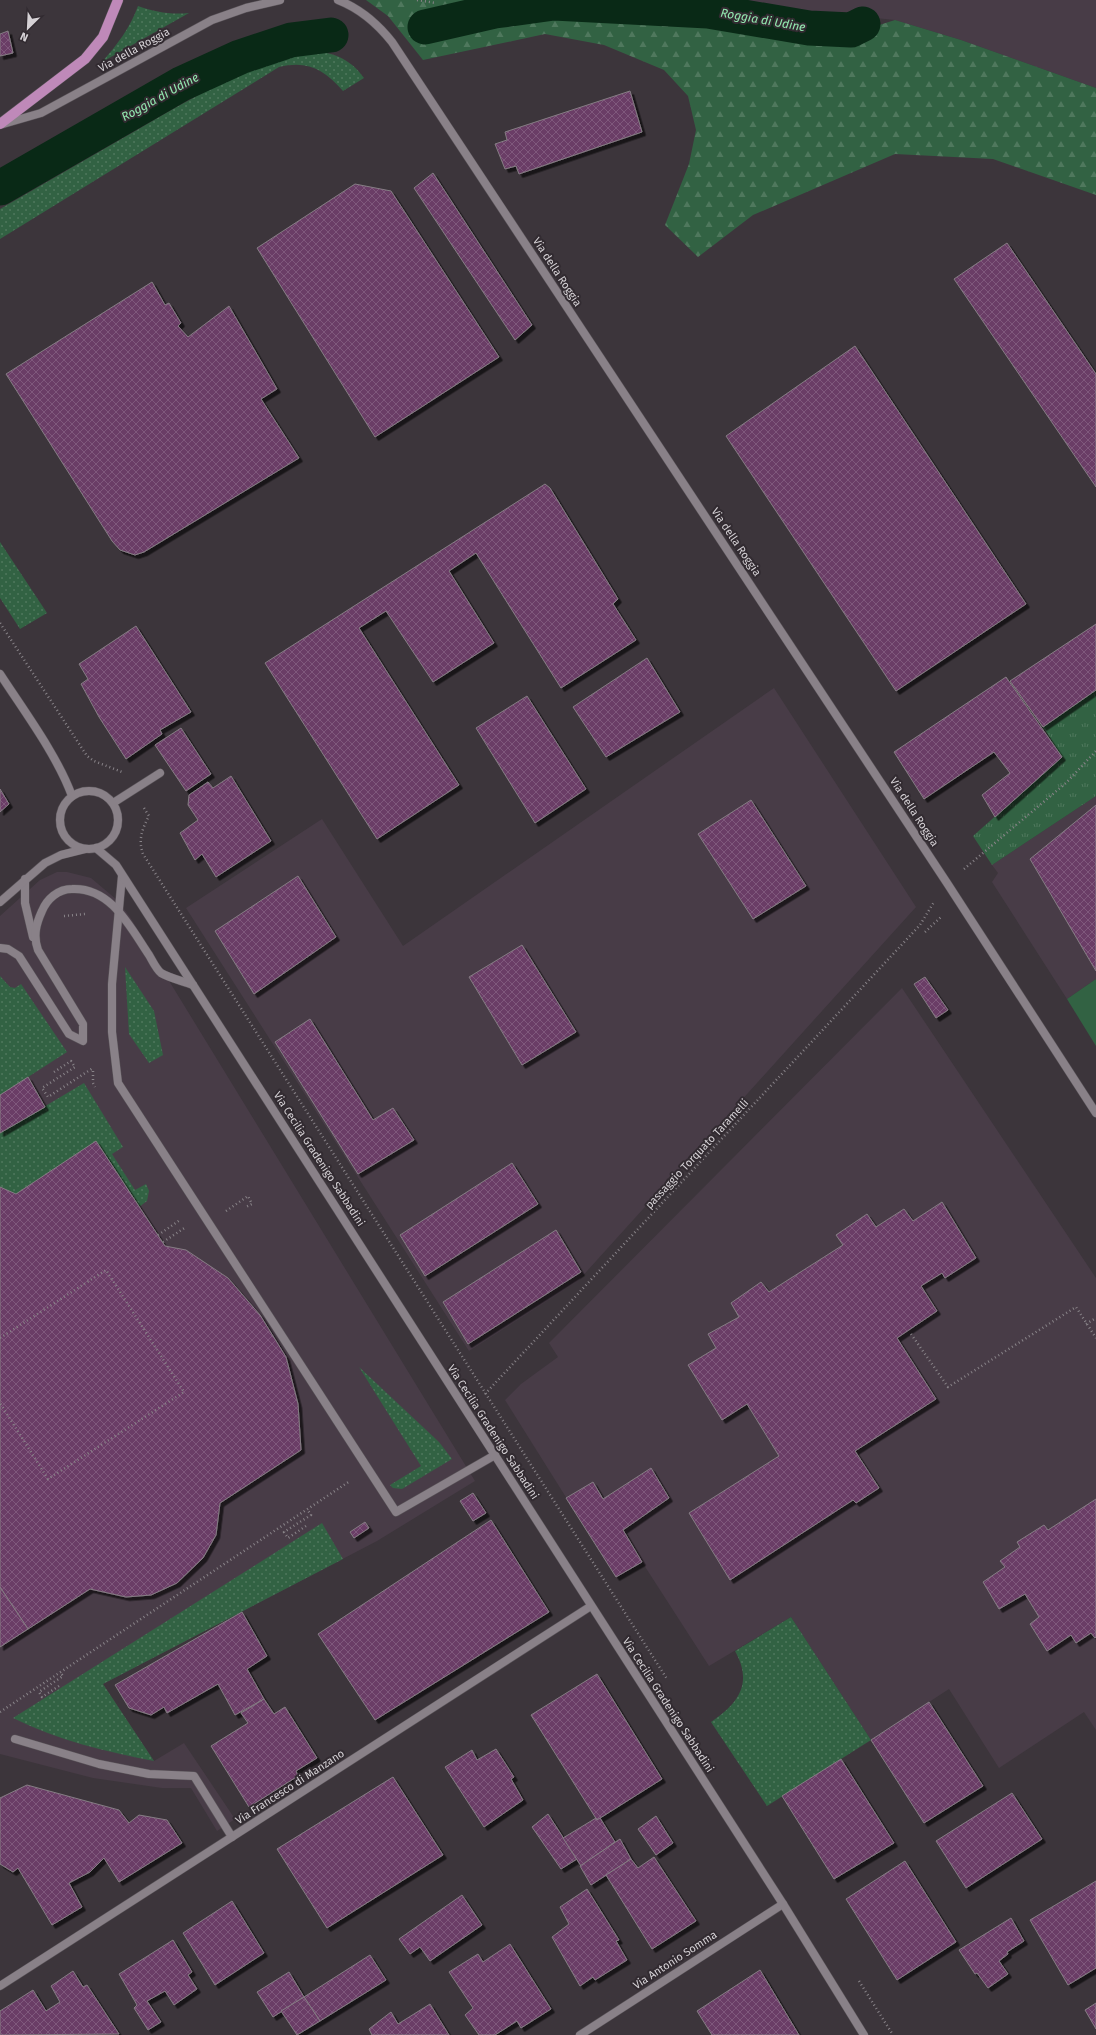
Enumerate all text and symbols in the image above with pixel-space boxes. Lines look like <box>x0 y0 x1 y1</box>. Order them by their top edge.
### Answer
water label: Roggia di Udine <box>719 6 807 34</box>
north arrow <box>8 8 48 48</box>
street label: Via della Roggia <box>96 25 172 75</box>
text: N <box>18 29 30 44</box>
water label: Roggia di Udine <box>119 70 201 124</box>
street label: Via della Roggia <box>530 235 584 309</box>
street label: Via della Roggia <box>708 505 764 579</box>
street label: Via della Roggia <box>887 775 941 849</box>
street label: Via Cecilia Gradenigo Sabbadini <box>271 1089 367 1229</box>
street label: passaggio Torquato Taramelli <box>643 1096 751 1212</box>
street label: Via Cecilia Gradenigo Sabbadini <box>445 1362 541 1502</box>
street label: Via Cecilia Gradenigo Sabbadini <box>620 1635 716 1775</box>
street label: Via Francesco di Manzano <box>233 1747 347 1827</box>
street label: Via Antonio Somma <box>631 1928 719 1992</box>

